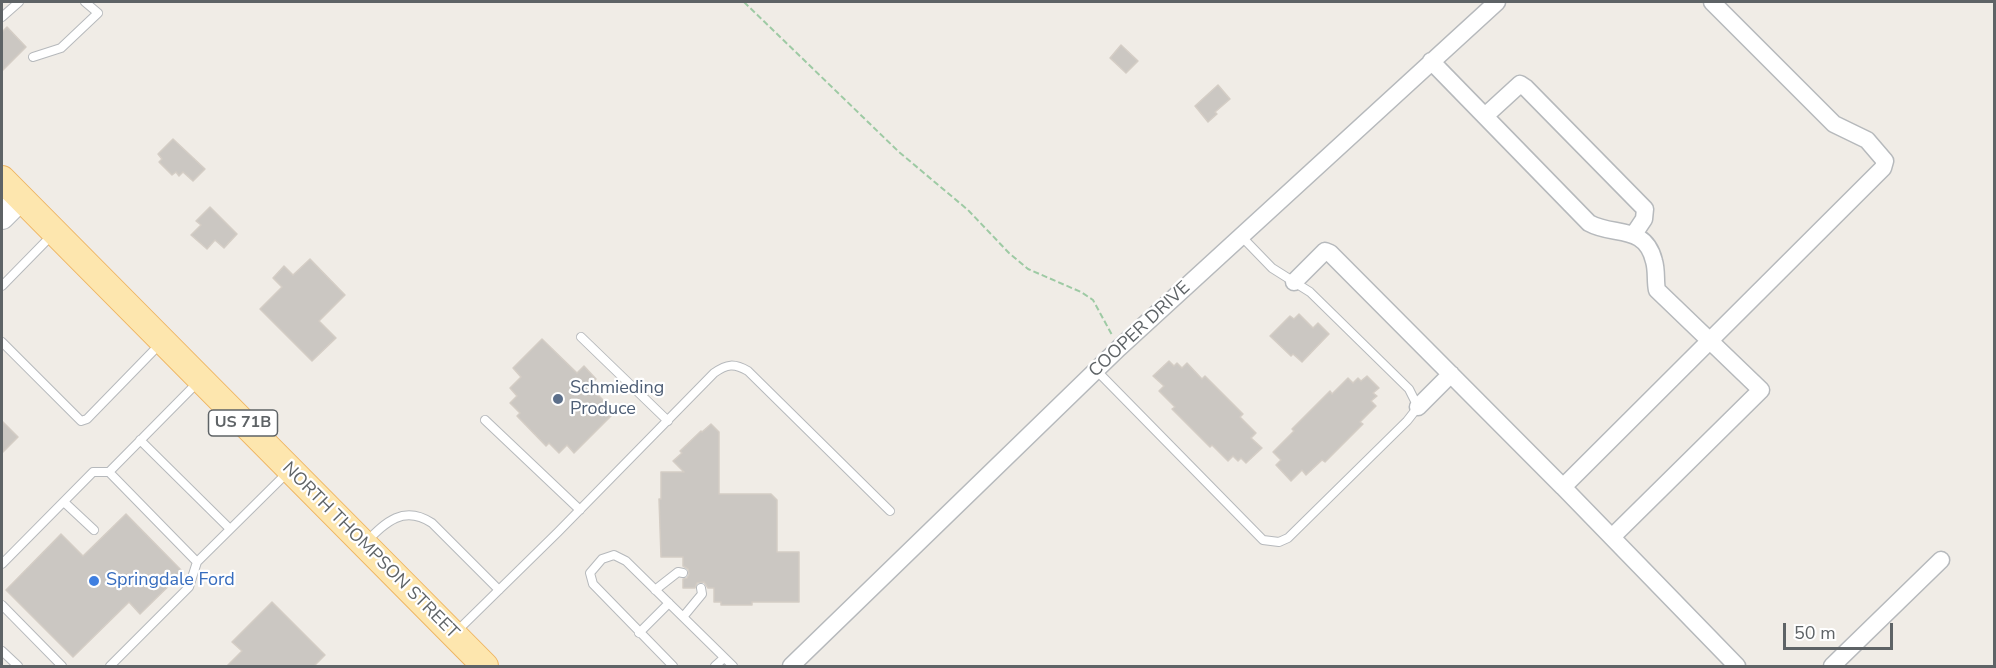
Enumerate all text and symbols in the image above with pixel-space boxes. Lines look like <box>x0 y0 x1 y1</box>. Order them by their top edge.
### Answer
street label: COOPER DRIVE <box>1085 277 1195 383</box>
place label: Schmieding Produce <box>570 378 664 420</box>
marker: Schmieding Produce <box>551 392 565 406</box>
road number: US 71B <box>208 410 278 436</box>
street label: NORTH THOMPSON STREET <box>277 458 463 644</box>
place label: Springdale Ford <box>106 570 235 592</box>
marker: Springdale Ford <box>87 574 101 588</box>
scale bar <box>1786 611 1896 649</box>
text: 50 m <box>1794 621 1836 645</box>

